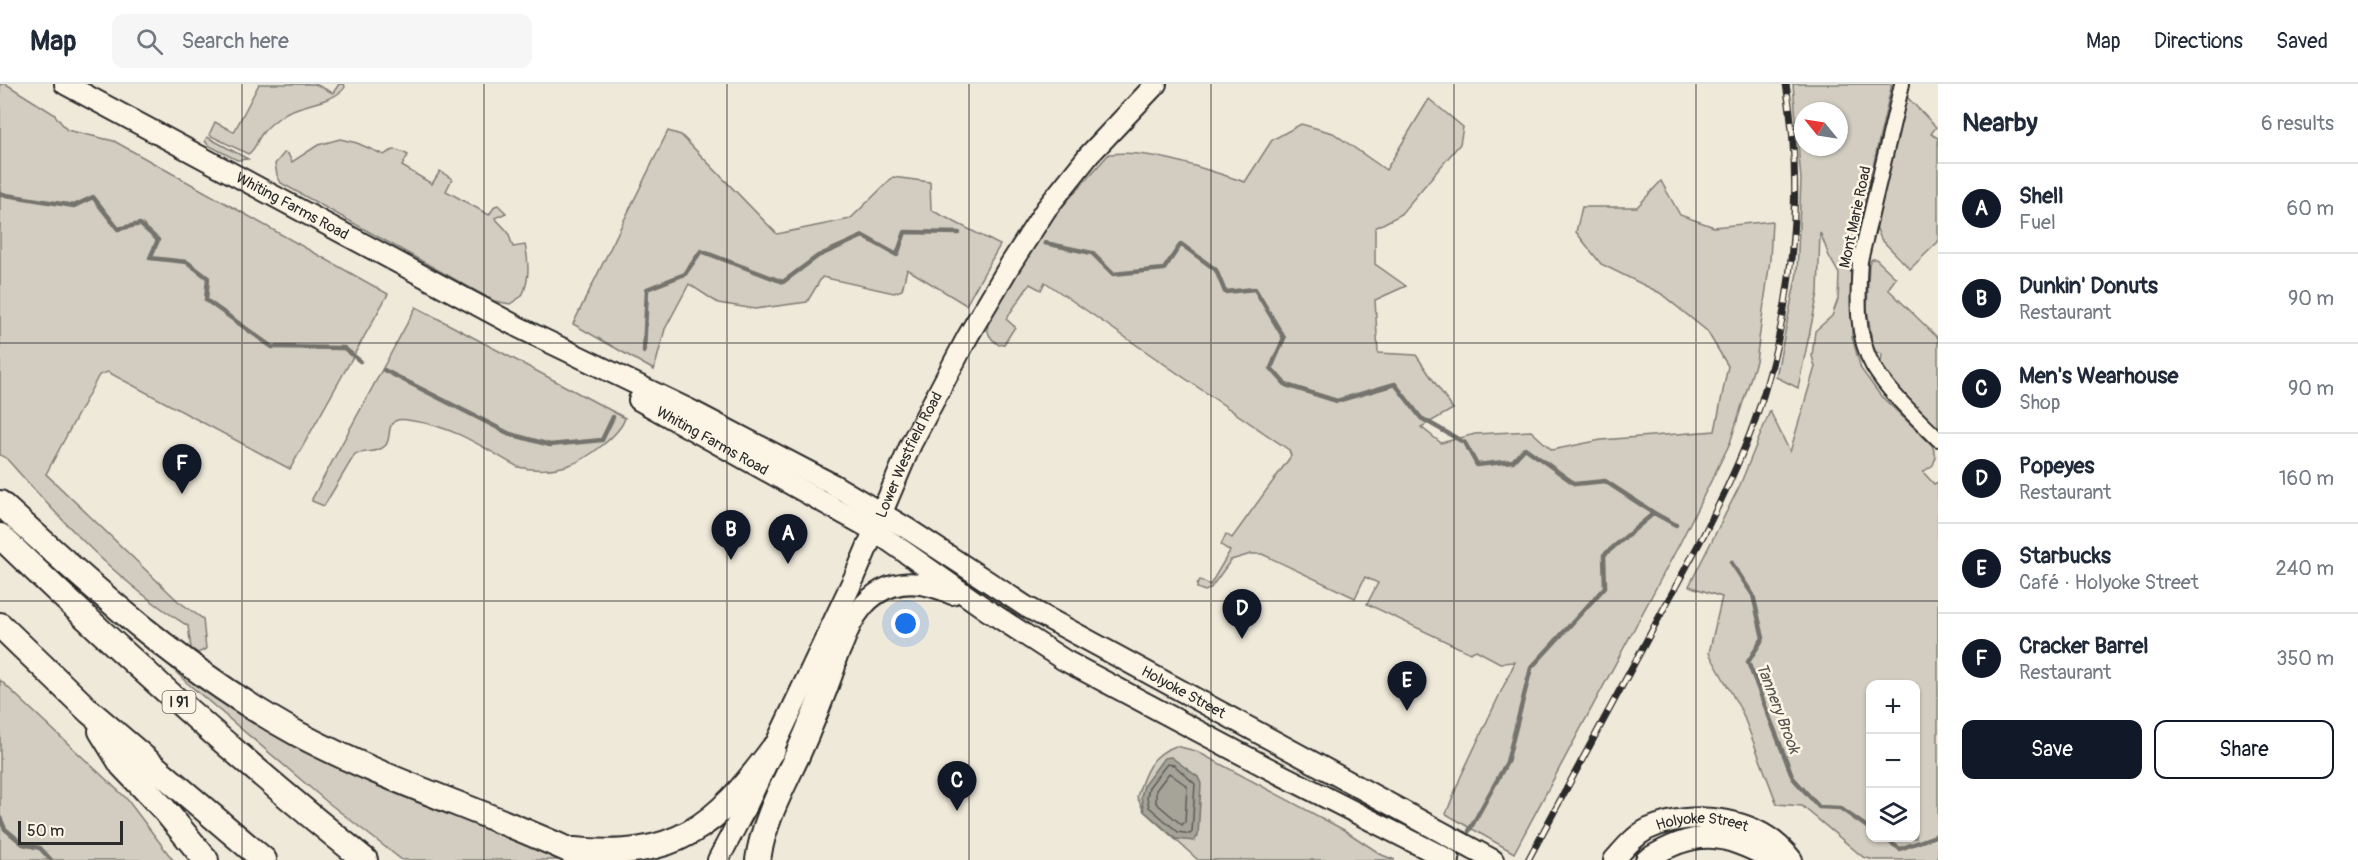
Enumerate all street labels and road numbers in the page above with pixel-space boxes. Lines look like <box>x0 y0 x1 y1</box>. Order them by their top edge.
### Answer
street label: Mont Marie Road <box>1835 164 1876 270</box>
street label: Whiting Farms Road <box>232 168 352 244</box>
street label: Lower Westfield Road <box>872 389 947 521</box>
street label: Whiting Farms Road <box>653 403 772 480</box>
street label: Holyoke Street <box>1138 662 1230 724</box>
road number: I 91 <box>162 691 195 713</box>
street label: Holyoke Street <box>1654 809 1752 837</box>

